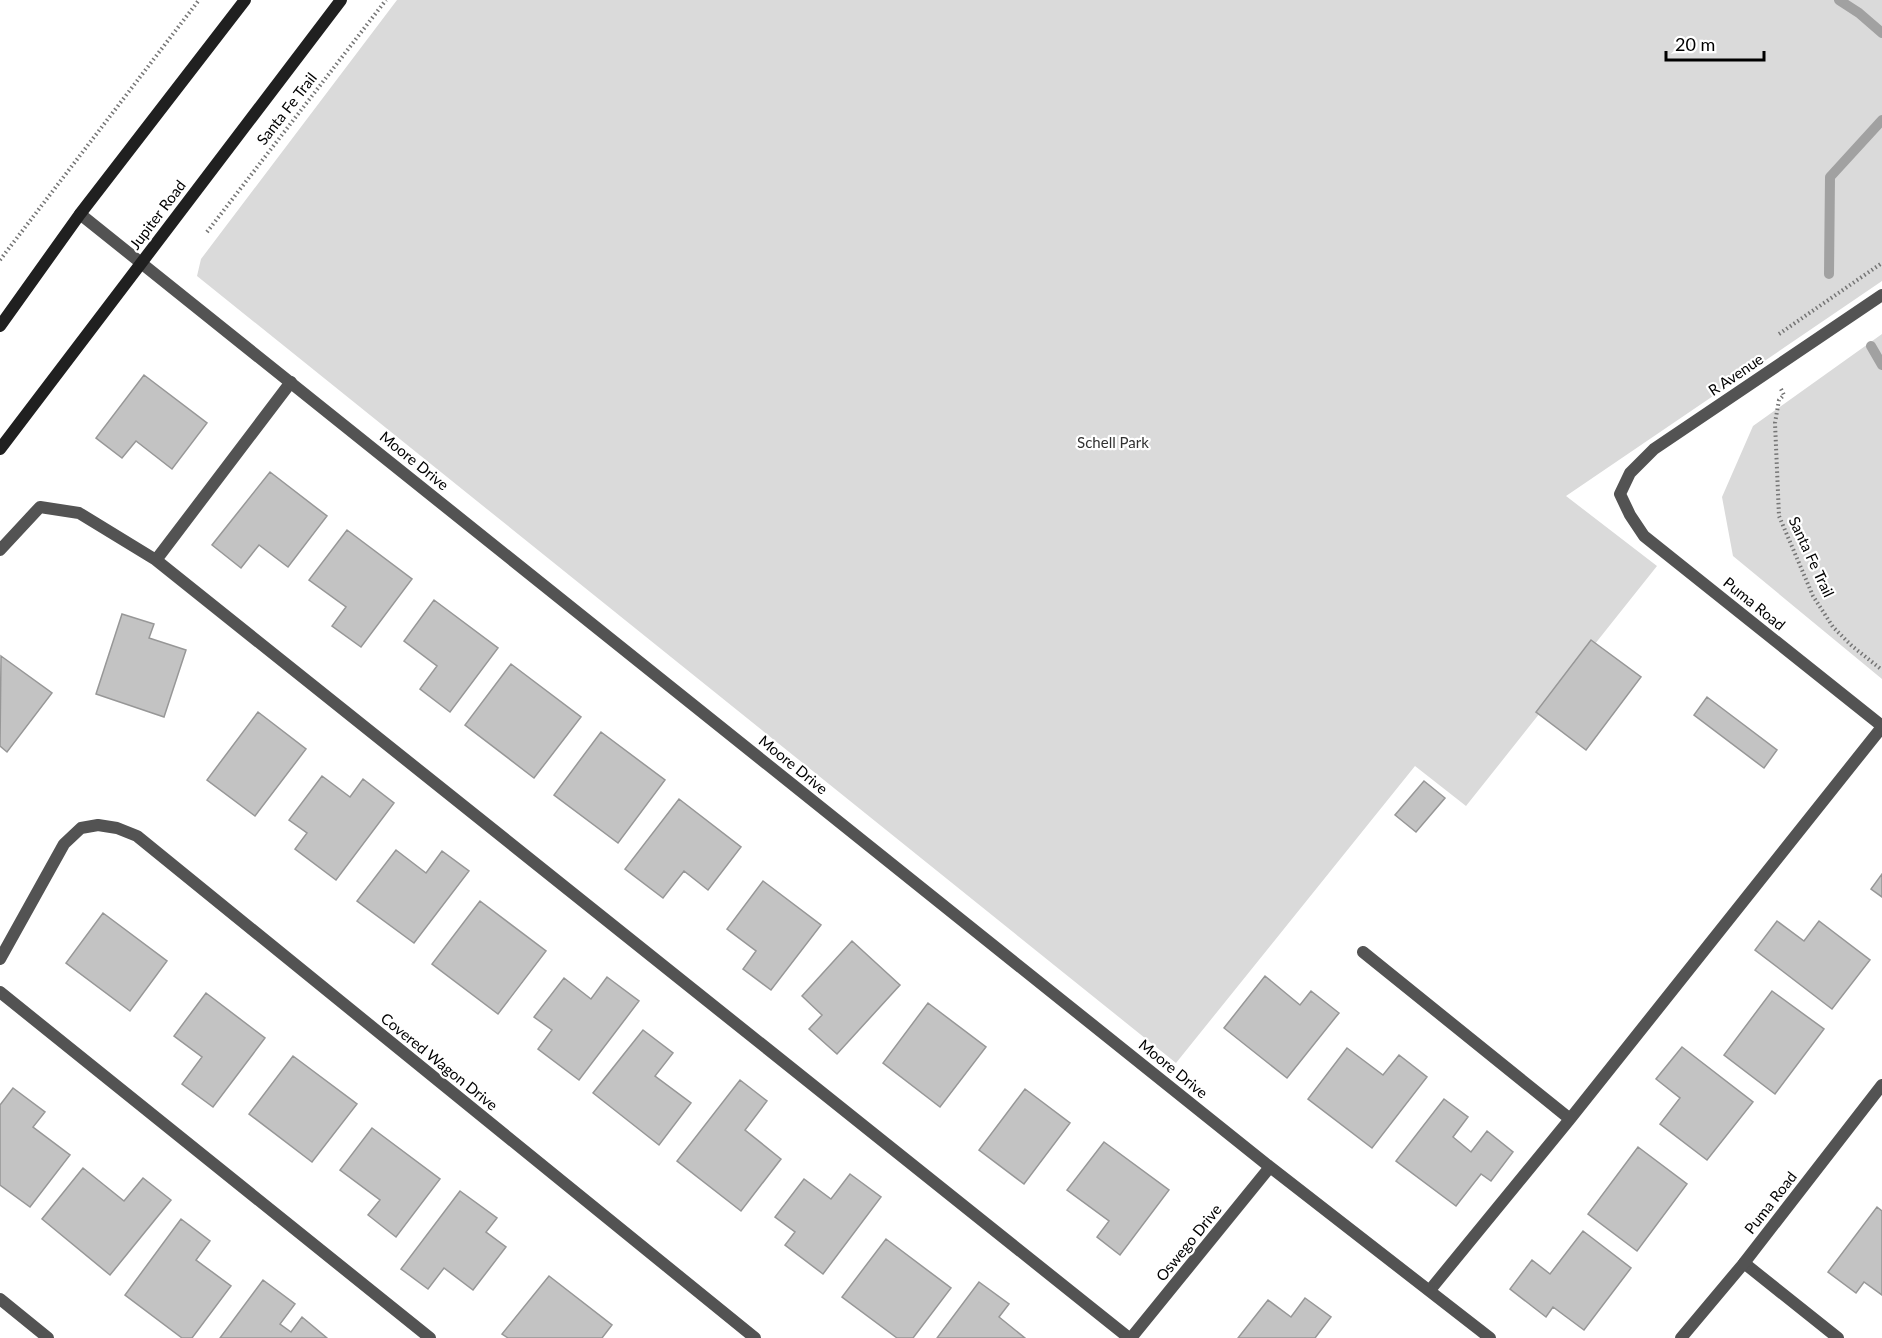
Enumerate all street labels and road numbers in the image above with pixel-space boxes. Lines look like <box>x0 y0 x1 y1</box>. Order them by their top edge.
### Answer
street label: Santa Fe Trail <box>252 69 320 148</box>
street label: Jupiter Road <box>125 176 189 253</box>
street label: R Avenue <box>1705 349 1766 399</box>
street label: Moore Drive <box>377 427 453 493</box>
street label: Santa Fe Trail <box>1785 513 1838 600</box>
street label: Puma Road <box>1720 573 1789 634</box>
street label: Moore Drive <box>756 731 832 797</box>
street label: Covered Wagon Drive <box>378 1009 502 1114</box>
street label: Moore Drive <box>1136 1035 1212 1101</box>
street label: Puma Road <box>1740 1168 1800 1237</box>
street label: Oswego Drive <box>1152 1200 1225 1284</box>

